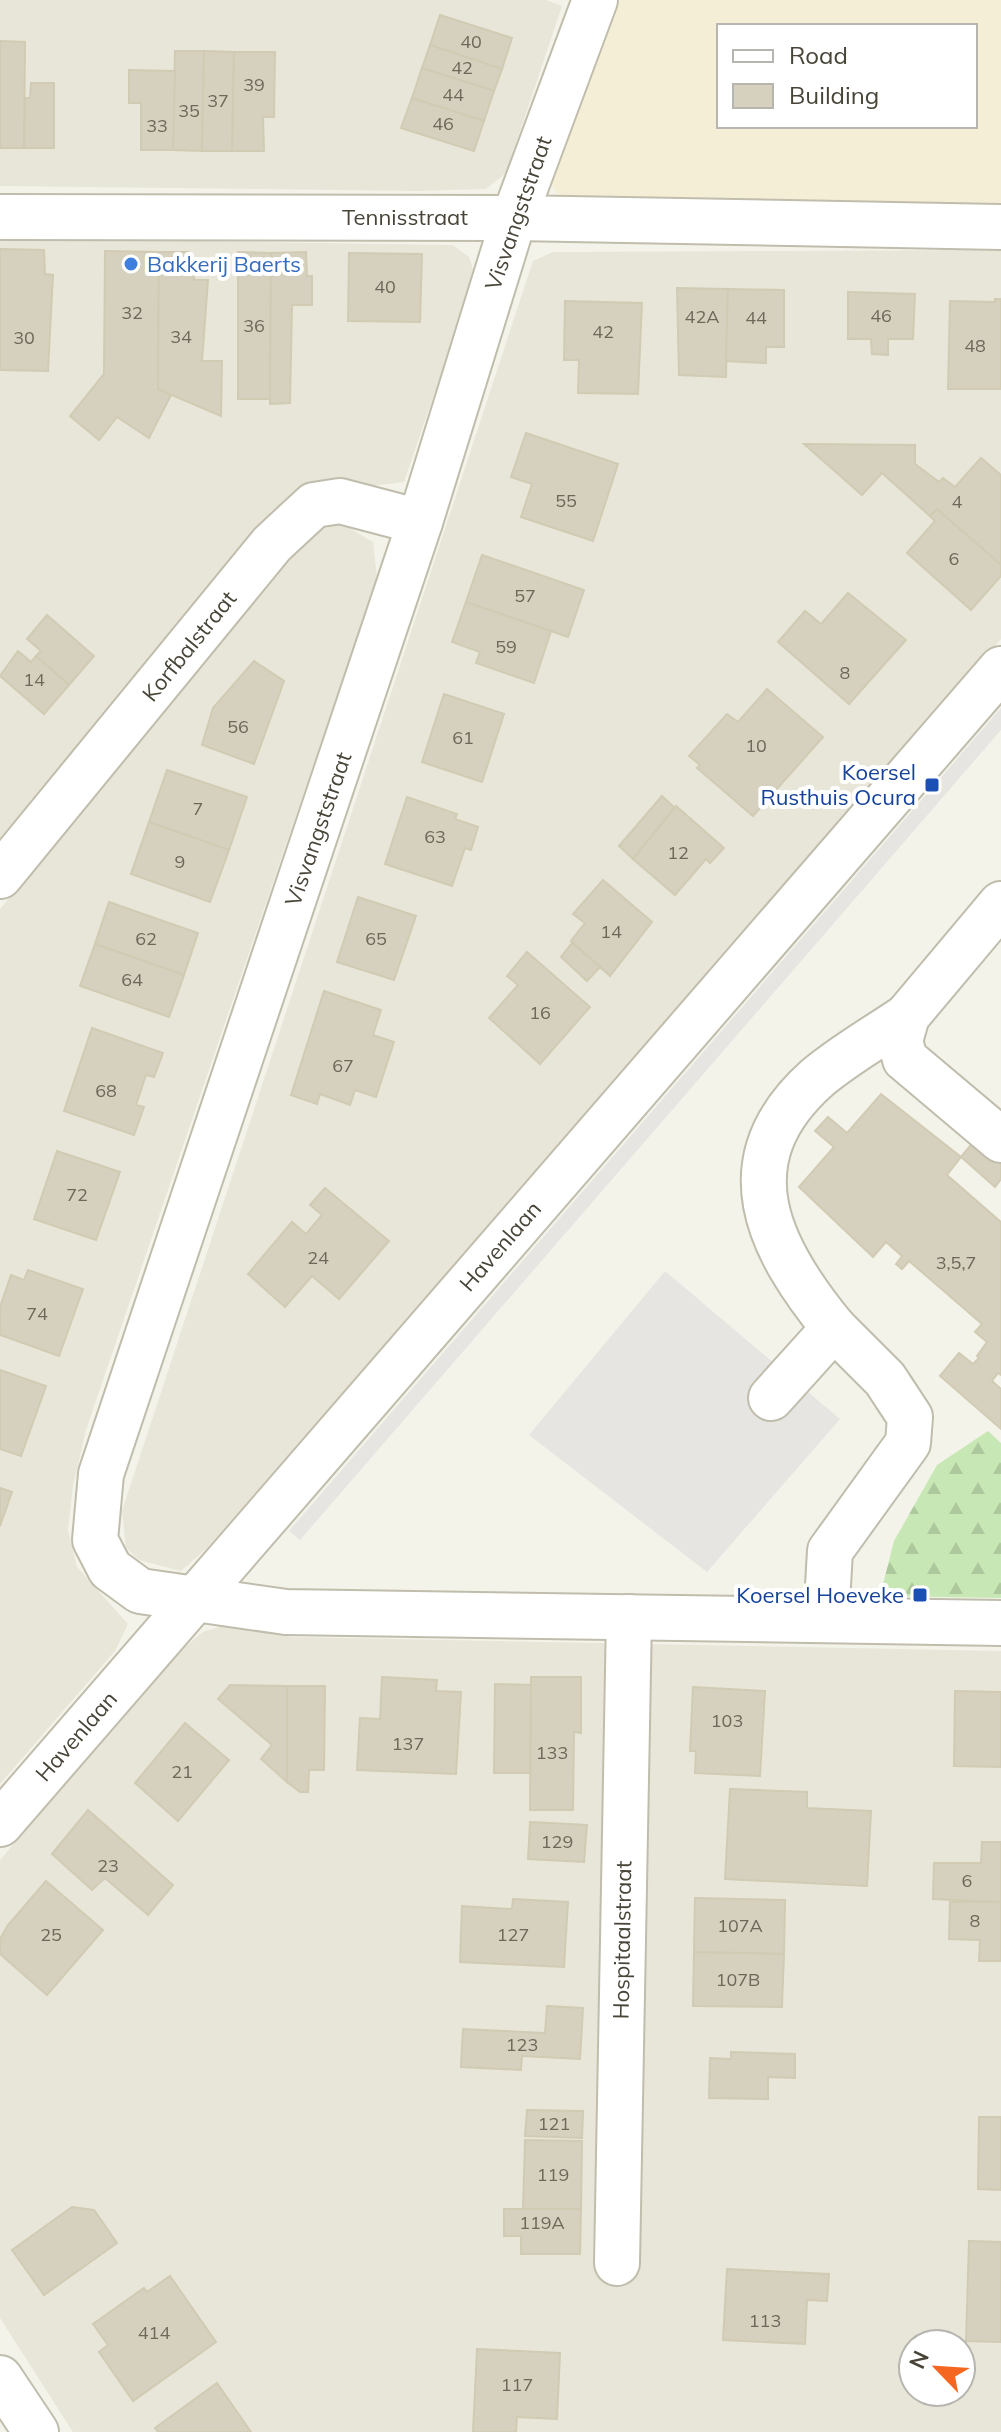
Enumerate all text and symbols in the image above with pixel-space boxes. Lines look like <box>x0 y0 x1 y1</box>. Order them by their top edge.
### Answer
legend <box>717 24 977 128</box>
house number: 40 <box>460 30 482 53</box>
text: Road <box>789 40 848 70</box>
house number: 42 <box>451 56 473 79</box>
house number: 39 <box>243 73 265 96</box>
text: Building <box>789 80 879 110</box>
house number: 44 <box>442 83 464 106</box>
house number: 37 <box>207 89 229 112</box>
house number: 35 <box>178 99 200 122</box>
house number: 46 <box>432 112 454 135</box>
house number: 33 <box>146 114 168 137</box>
street label: Visvangststraat <box>479 132 558 294</box>
street label: Tennisstraat <box>342 203 468 231</box>
place label: Bakkerij Baerts <box>147 250 301 278</box>
marker: Bakkerij Baerts <box>122 255 140 273</box>
house number: 40 <box>374 275 396 298</box>
house number: 32 <box>121 301 143 324</box>
house number: 46 <box>870 304 892 327</box>
house number: 42A <box>685 305 719 328</box>
house number: 44 <box>745 306 767 329</box>
house number: 36 <box>243 314 265 337</box>
house number: 42 <box>592 320 614 343</box>
house number: 34 <box>170 325 192 348</box>
house number: 30 <box>13 326 35 349</box>
house number: 48 <box>964 334 986 357</box>
house number: 55 <box>555 489 577 512</box>
house number: 4 <box>952 490 963 513</box>
house number: 6 <box>949 547 959 570</box>
house number: 57 <box>514 584 536 607</box>
street label: Korfbalstraat <box>136 585 242 707</box>
house number: 59 <box>495 635 517 658</box>
house number: 8 <box>840 661 850 684</box>
house number: 14 <box>23 668 45 691</box>
house number: 56 <box>227 715 249 738</box>
house number: 61 <box>452 726 474 749</box>
house number: 10 <box>745 734 767 757</box>
street label: Visvangststraat <box>279 748 358 910</box>
place label: Koersel Rusthuis Ocura <box>760 758 916 811</box>
marker: Koersel Rusthuis Ocura <box>923 776 941 794</box>
house number: 7 <box>193 797 203 820</box>
house number: 63 <box>424 825 446 848</box>
house number: 12 <box>667 841 689 864</box>
house number: 9 <box>175 850 185 873</box>
house number: 14 <box>600 920 622 943</box>
house number: 62 <box>135 927 157 950</box>
house number: 65 <box>365 927 387 950</box>
house number: 64 <box>121 968 143 991</box>
house number: 16 <box>529 1001 551 1024</box>
house number: 67 <box>332 1054 354 1077</box>
house number: 68 <box>95 1079 117 1102</box>
house number: 72 <box>66 1183 88 1206</box>
street label: Havenlaan <box>453 1195 547 1297</box>
house number: 24 <box>307 1246 329 1269</box>
house number: 3,5,7 <box>936 1251 976 1274</box>
house number: 74 <box>26 1302 48 1325</box>
place label: Koersel Hoeveke <box>736 1581 904 1609</box>
marker: Koersel Hoeveke <box>911 1586 929 1604</box>
street label: Havenlaan <box>29 1685 123 1787</box>
house number: 103 <box>711 1709 743 1732</box>
house number: 137 <box>392 1732 424 1755</box>
house number: 133 <box>536 1741 568 1764</box>
house number: 21 <box>171 1760 193 1783</box>
house number: 129 <box>541 1830 573 1853</box>
house number: 23 <box>97 1854 119 1877</box>
street label: Hospitaalstraat <box>607 1860 637 2020</box>
house number: 6 <box>962 1869 972 1892</box>
house number: 8 <box>970 1909 980 1932</box>
house number: 107A <box>717 1914 763 1937</box>
house number: 25 <box>40 1923 62 1946</box>
house number: 127 <box>497 1923 529 1946</box>
house number: 107B <box>716 1968 760 1991</box>
house number: 123 <box>506 2033 538 2056</box>
house number: 121 <box>538 2112 570 2135</box>
house number: 119 <box>537 2163 569 2186</box>
house number: 119A <box>519 2211 565 2234</box>
house number: 113 <box>749 2309 781 2332</box>
house number: 414 <box>138 2321 170 2344</box>
north arrow <box>897 2328 977 2408</box>
text: N <box>903 2346 935 2373</box>
house number: 117 <box>501 2373 533 2396</box>

